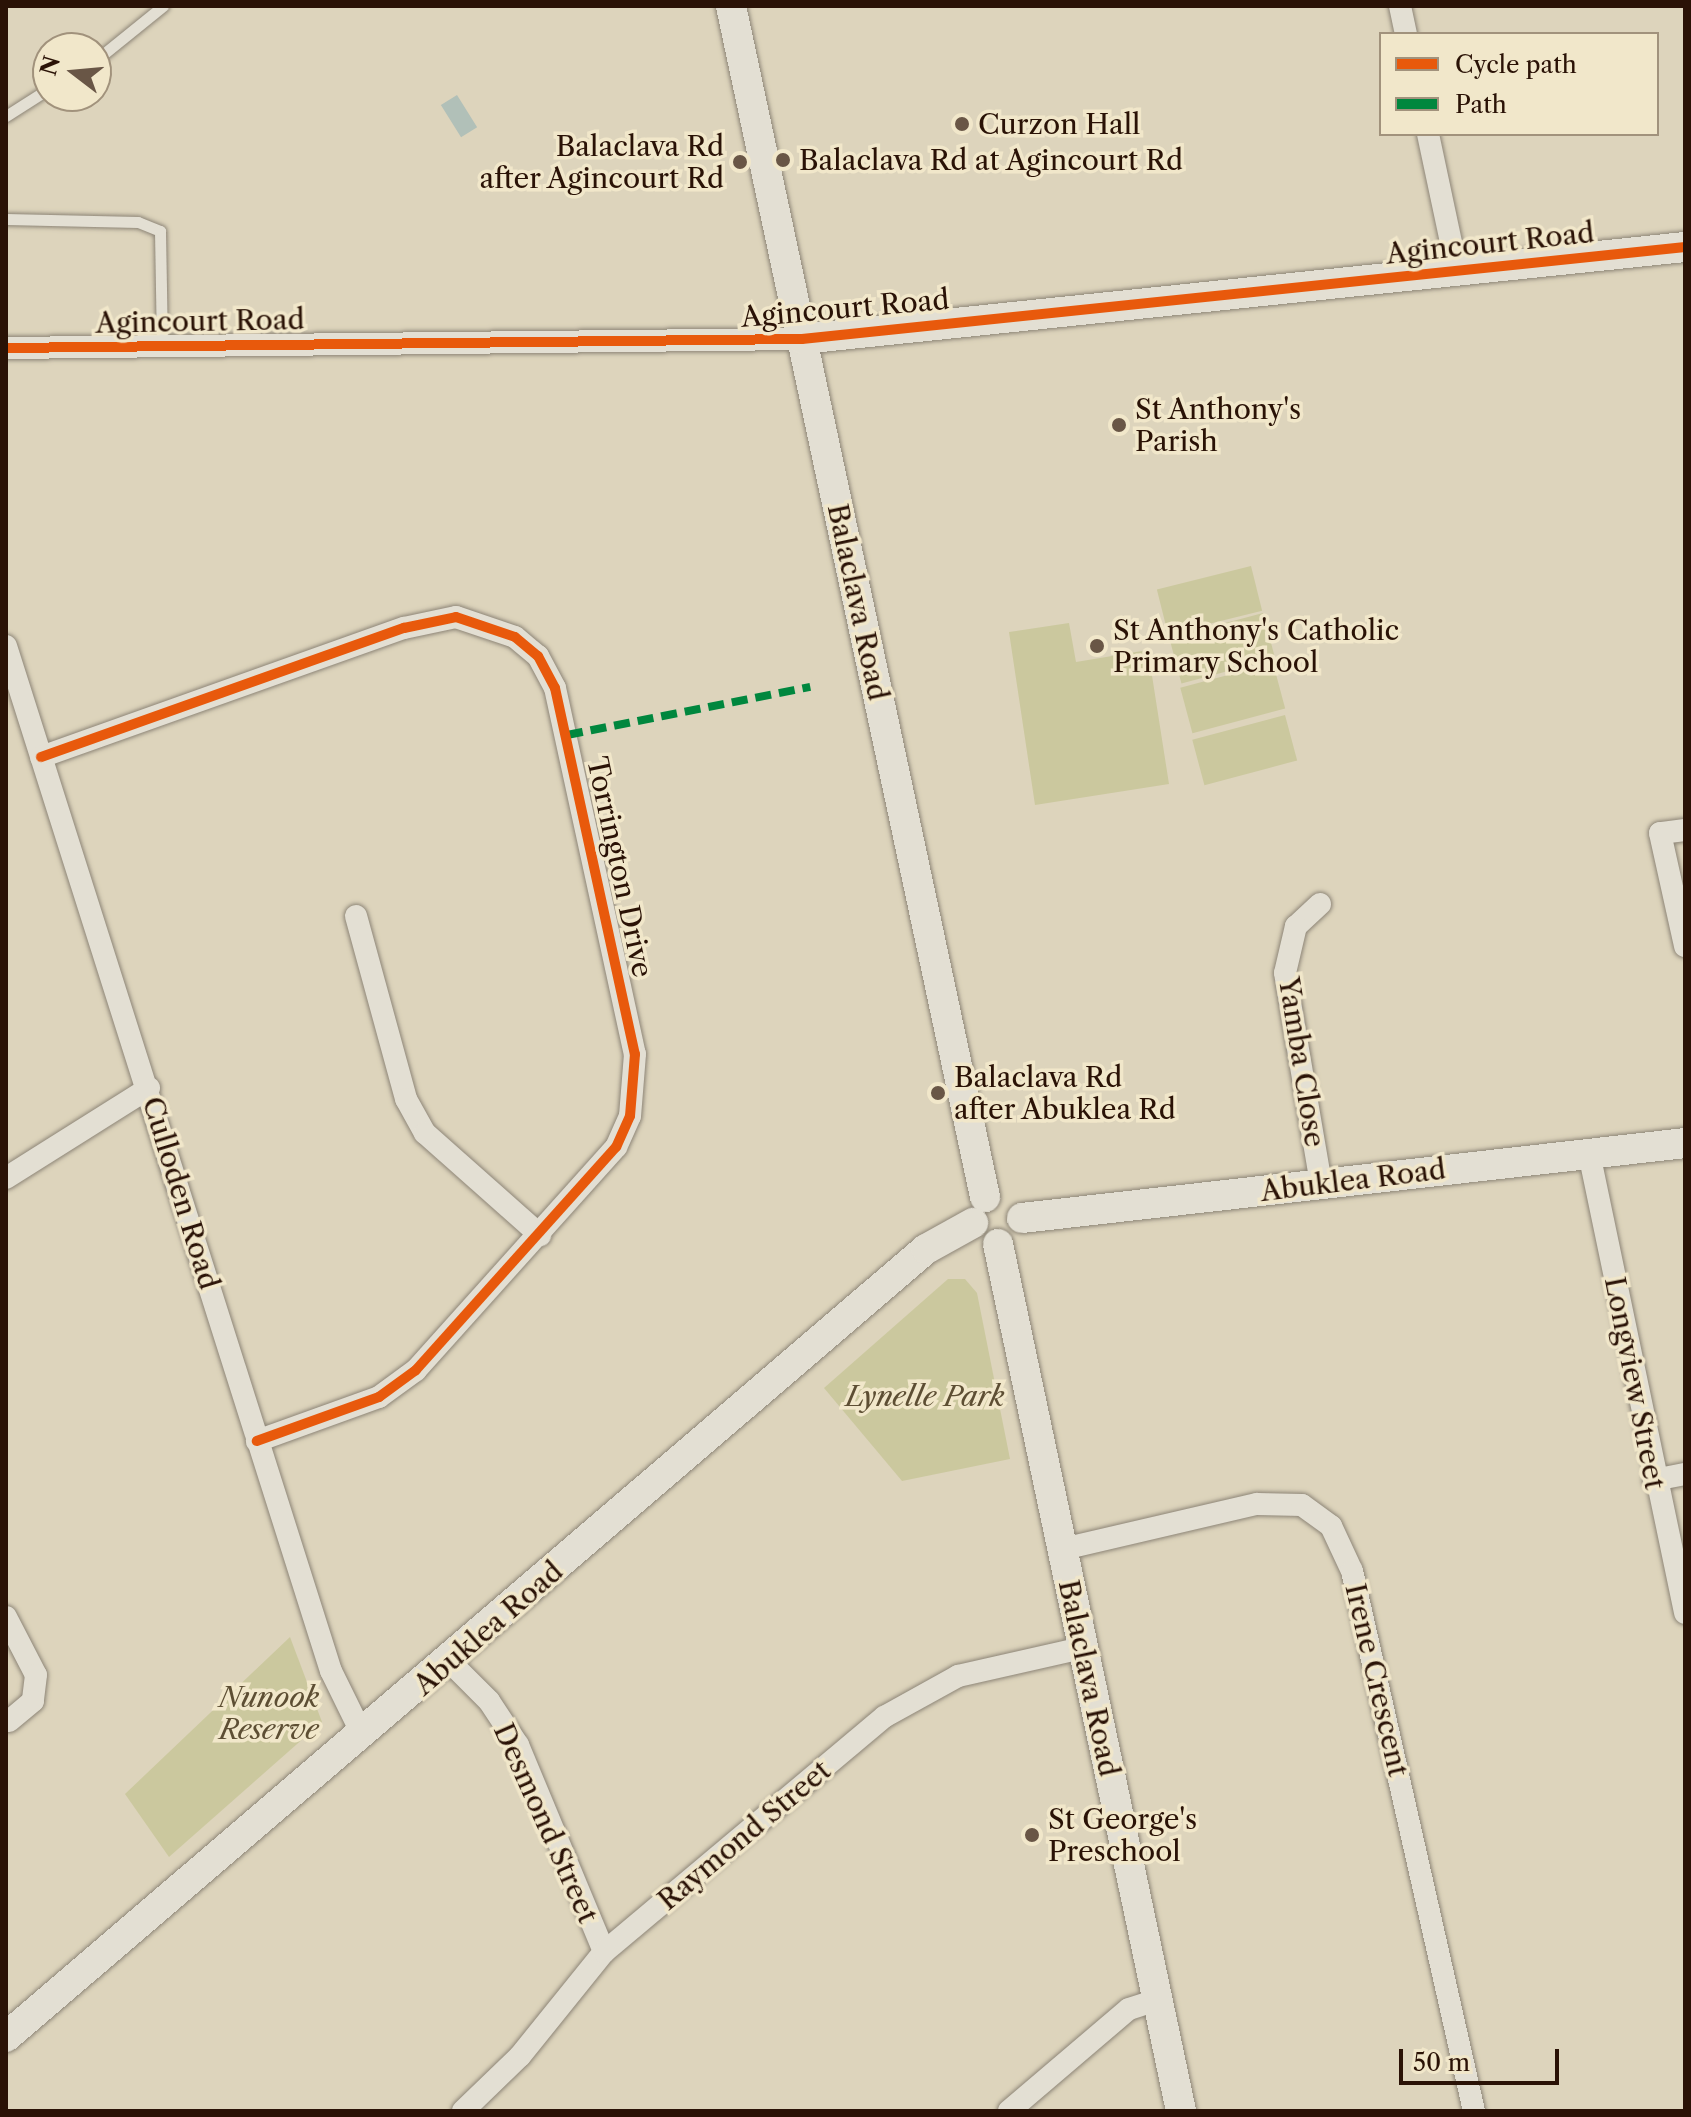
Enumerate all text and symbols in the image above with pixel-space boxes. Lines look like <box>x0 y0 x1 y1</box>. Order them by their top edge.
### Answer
north arrow <box>32 32 112 112</box>
legend <box>1379 32 1659 136</box>
text: Cycle path <box>1455 50 1577 79</box>
text: N <box>35 53 66 79</box>
text: Path <box>1455 90 1507 119</box>
place label: Curzon Hall <box>978 107 1140 141</box>
marker: Curzon Hall <box>953 115 971 133</box>
place label: Balaclava Rd after Agincourt Rd <box>478 129 724 195</box>
place label: Balaclava Rd at Agincourt Rd <box>799 143 1184 177</box>
marker: Balaclava Rd at Agincourt Rd <box>774 151 792 169</box>
marker: Balaclava Rd after Agincourt Rd <box>731 153 749 171</box>
street label: Agincourt Road <box>1384 215 1596 271</box>
street label: Agincourt Road <box>739 282 951 334</box>
street label: Agincourt Road <box>95 302 305 340</box>
place label: St Anthony's Parish <box>1135 392 1302 458</box>
marker: St Anthony's Parish <box>1110 416 1128 434</box>
street label: Balaclava Road <box>821 501 895 703</box>
place label: St Anthony's Catholic Primary School <box>1113 613 1400 679</box>
marker: St Anthony's Catholic Primary School <box>1088 637 1106 655</box>
street label: Torrington Drive <box>580 754 660 980</box>
street label: Yamba Close <box>1272 974 1332 1150</box>
place label: Balaclava Rd after Abuklea Rd <box>954 1060 1178 1126</box>
marker: Balaclava Rd after Abuklea Rd <box>929 1084 947 1102</box>
street label: Culloden Road <box>136 1093 226 1293</box>
street label: Abuklea Road <box>1258 1152 1448 1208</box>
street label: Longview Street <box>1598 1273 1672 1493</box>
park label: Lynelle Park <box>846 1379 1004 1413</box>
street label: Abuklea Road <box>407 1554 569 1702</box>
street label: Balaclava Road <box>1052 1577 1126 1779</box>
street label: Irene Crescent <box>1338 1580 1416 1780</box>
park label: Nunook Reserve <box>219 1680 319 1746</box>
street label: Desmond Street <box>487 1718 605 1928</box>
street label: Raymond Street <box>651 1753 837 1917</box>
place label: St George's Preschool <box>1048 1802 1197 1868</box>
marker: St George's Preschool <box>1023 1826 1041 1844</box>
scale bar <box>1403 2033 1563 2083</box>
text: 50 m <box>1413 2048 1470 2077</box>

